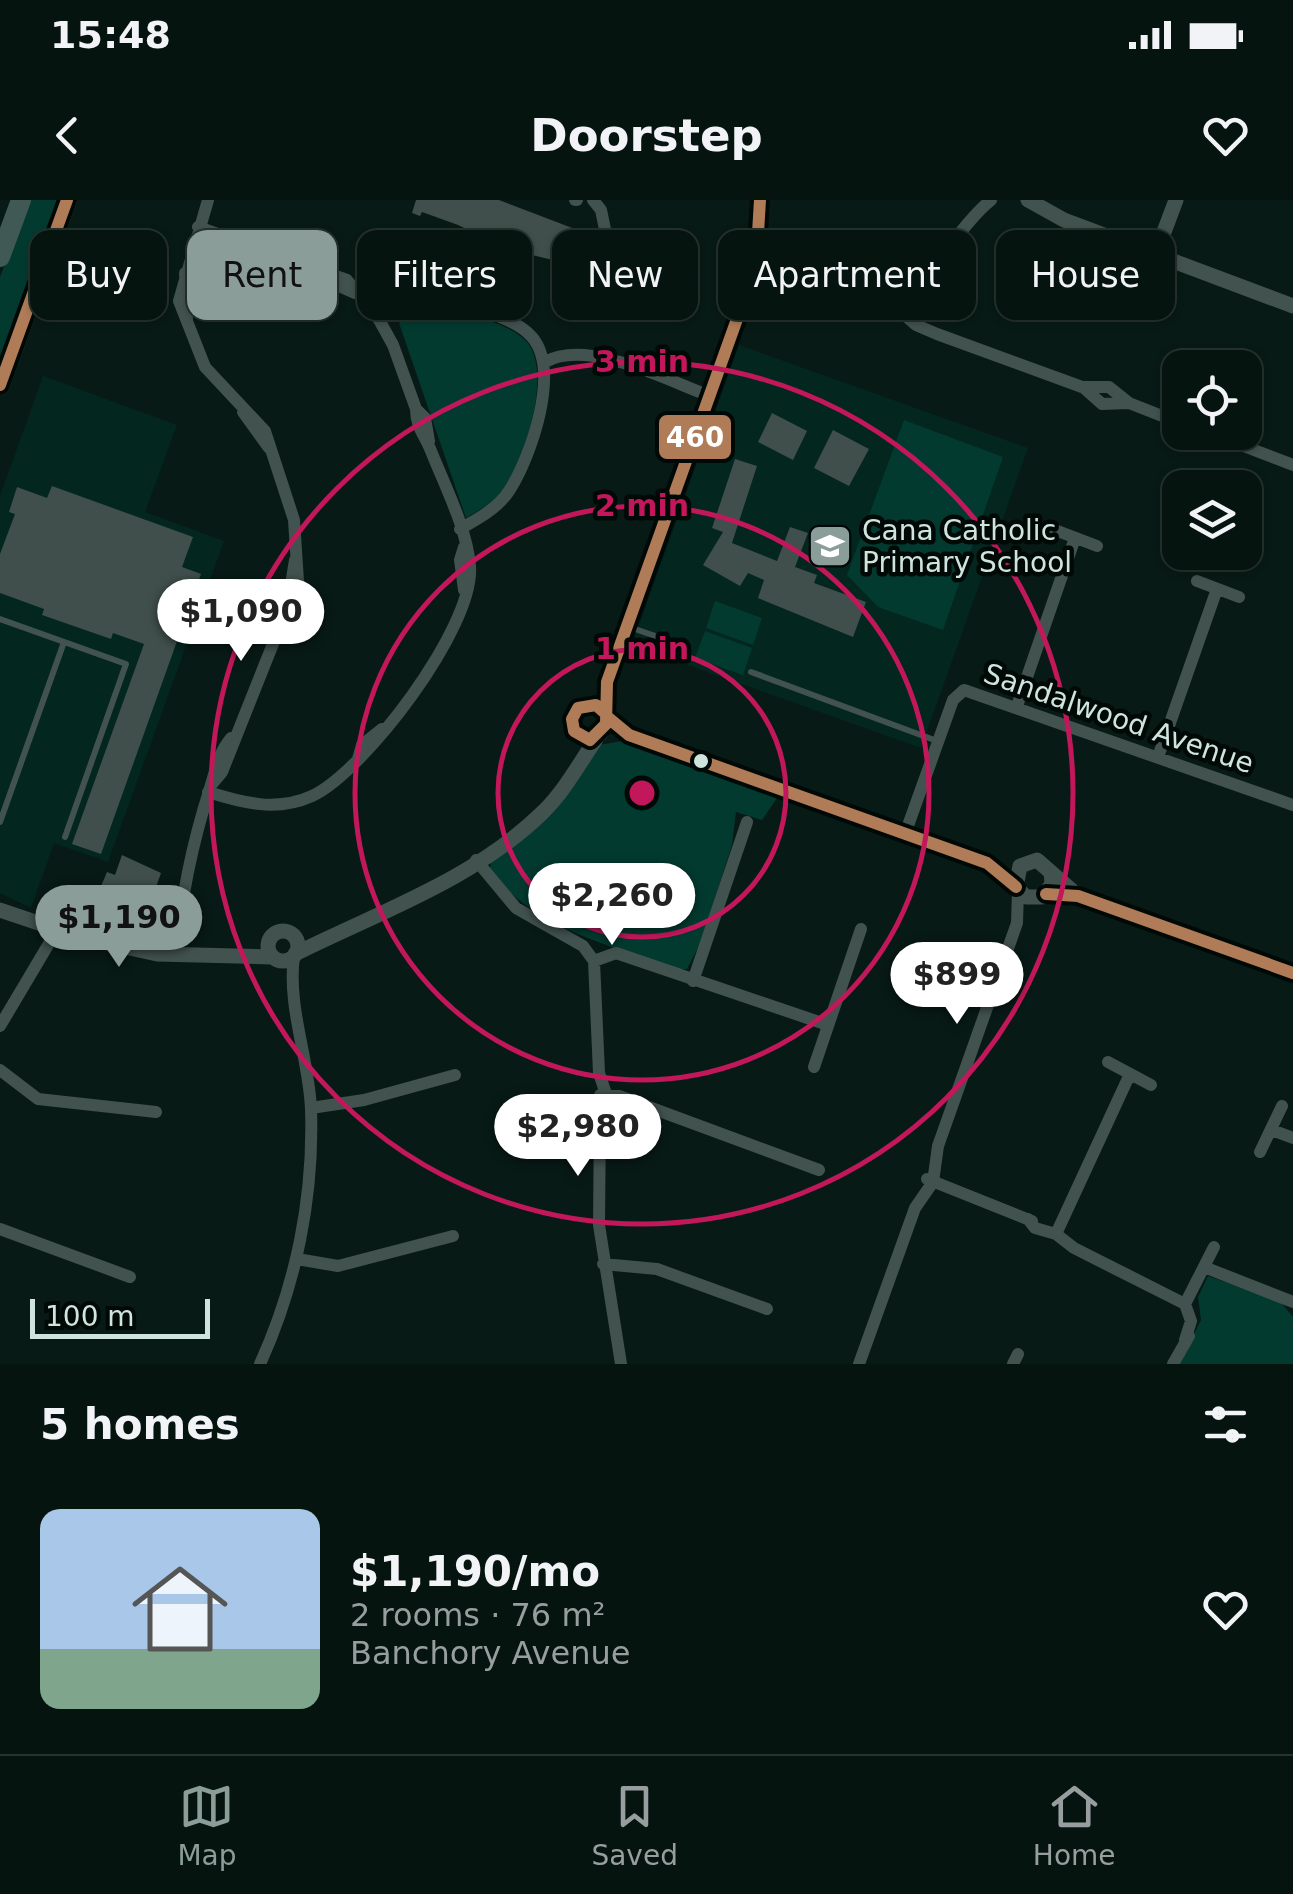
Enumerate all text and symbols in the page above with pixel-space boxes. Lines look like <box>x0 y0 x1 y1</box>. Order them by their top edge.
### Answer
text: 15:48 <box>50 13 171 57</box>
icon: back <box>40 108 95 163</box>
icon: heart <box>1198 108 1253 163</box>
text: Doorstep <box>530 109 763 162</box>
chip: Buy <box>30 230 167 320</box>
chip: Rent <box>187 230 337 320</box>
chip: Filters <box>357 230 532 320</box>
chip: New <box>552 230 698 320</box>
chip: Apartment <box>718 230 976 320</box>
chip: House <box>996 230 1175 320</box>
text: 3 min <box>595 344 689 379</box>
map controls <box>1162 350 1262 570</box>
button: locate <box>1162 350 1262 450</box>
line badge: 460 <box>657 413 733 461</box>
text: 460 <box>666 421 724 454</box>
button: layers <box>1162 470 1262 570</box>
text: 2 min <box>595 488 689 523</box>
place label: Cana Catholic Primary School <box>862 514 1072 579</box>
school or university icon: Cana Catholic Primary School <box>807 523 853 569</box>
pin: $1,090 <box>160 579 322 664</box>
text: $1,090 <box>179 592 303 630</box>
text: 1 min <box>595 631 689 666</box>
street label: Sandalwood Avenue <box>980 657 1258 780</box>
unlabelled marker <box>691 751 711 771</box>
centre of rings <box>624 775 660 811</box>
pin: $2,260 <box>531 863 693 948</box>
text: $2,260 <box>550 876 674 914</box>
pin: $1,190 <box>38 885 200 970</box>
text: $1,190 <box>57 898 181 936</box>
pin: $899 <box>898 942 1016 1027</box>
text: $899 <box>912 955 1002 993</box>
pin: $2,980 <box>497 1094 659 1179</box>
text: $2,980 <box>516 1107 640 1145</box>
scale bar <box>30 1294 210 1338</box>
text: 100 m <box>45 1300 135 1333</box>
icon: filters <box>1198 1397 1253 1452</box>
text: 5 homes <box>40 1400 240 1449</box>
text: $1,190/mo <box>350 1547 600 1596</box>
icon: home <box>120 1549 240 1669</box>
icon: heart <box>1198 1582 1253 1637</box>
text: 2 rooms · 76 m² <box>350 1596 605 1634</box>
text: Banchory Avenue <box>350 1634 630 1672</box>
tab: Map <box>177 1779 237 1872</box>
tab: Saved <box>591 1779 678 1872</box>
tab: Home <box>1033 1779 1116 1872</box>

